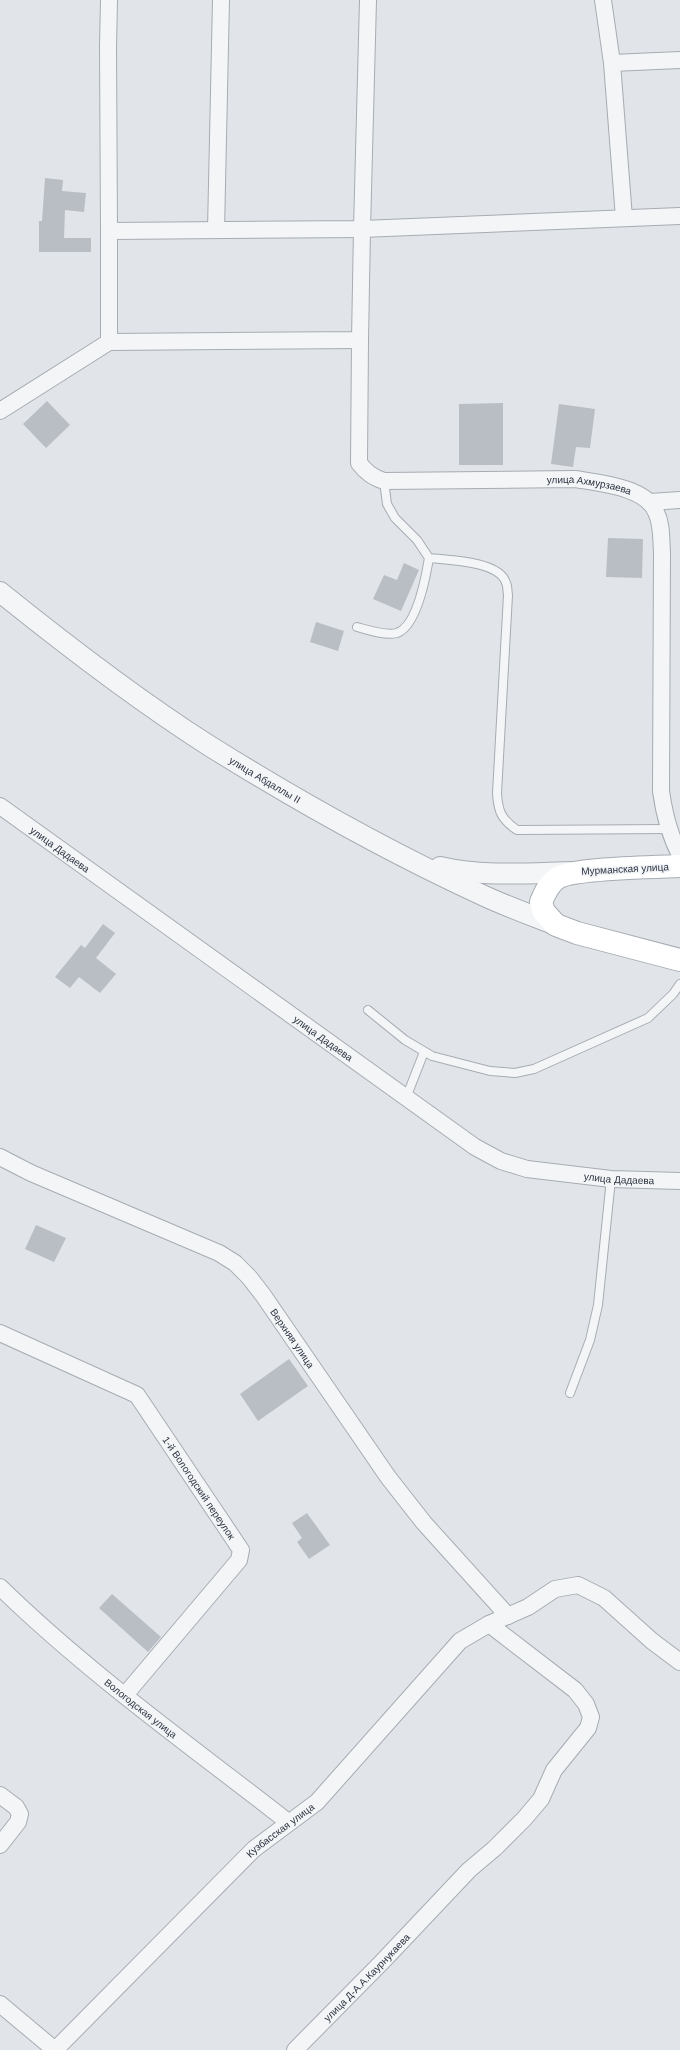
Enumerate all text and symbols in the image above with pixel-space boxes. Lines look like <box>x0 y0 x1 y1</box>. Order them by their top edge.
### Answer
street label: улица Ахмурзаева <box>547 473 634 496</box>
street label: улица Абдаллы II <box>227 754 303 805</box>
street label: улица Дадаева <box>28 824 92 874</box>
street label: Мурманская улица <box>581 861 670 877</box>
street label: улица Дадаева <box>292 1013 355 1063</box>
street label: улица Дадаева <box>583 1170 655 1186</box>
street label: Верхняя улица <box>268 1306 317 1370</box>
street label: 1-й Вологодский переулок <box>161 1434 238 1542</box>
street label: Вологодская улица <box>103 1676 180 1740</box>
street label: Кузбасская улица <box>244 1801 316 1859</box>
street label: улица Д-А.А.Каурнукаева <box>321 1931 412 2023</box>

